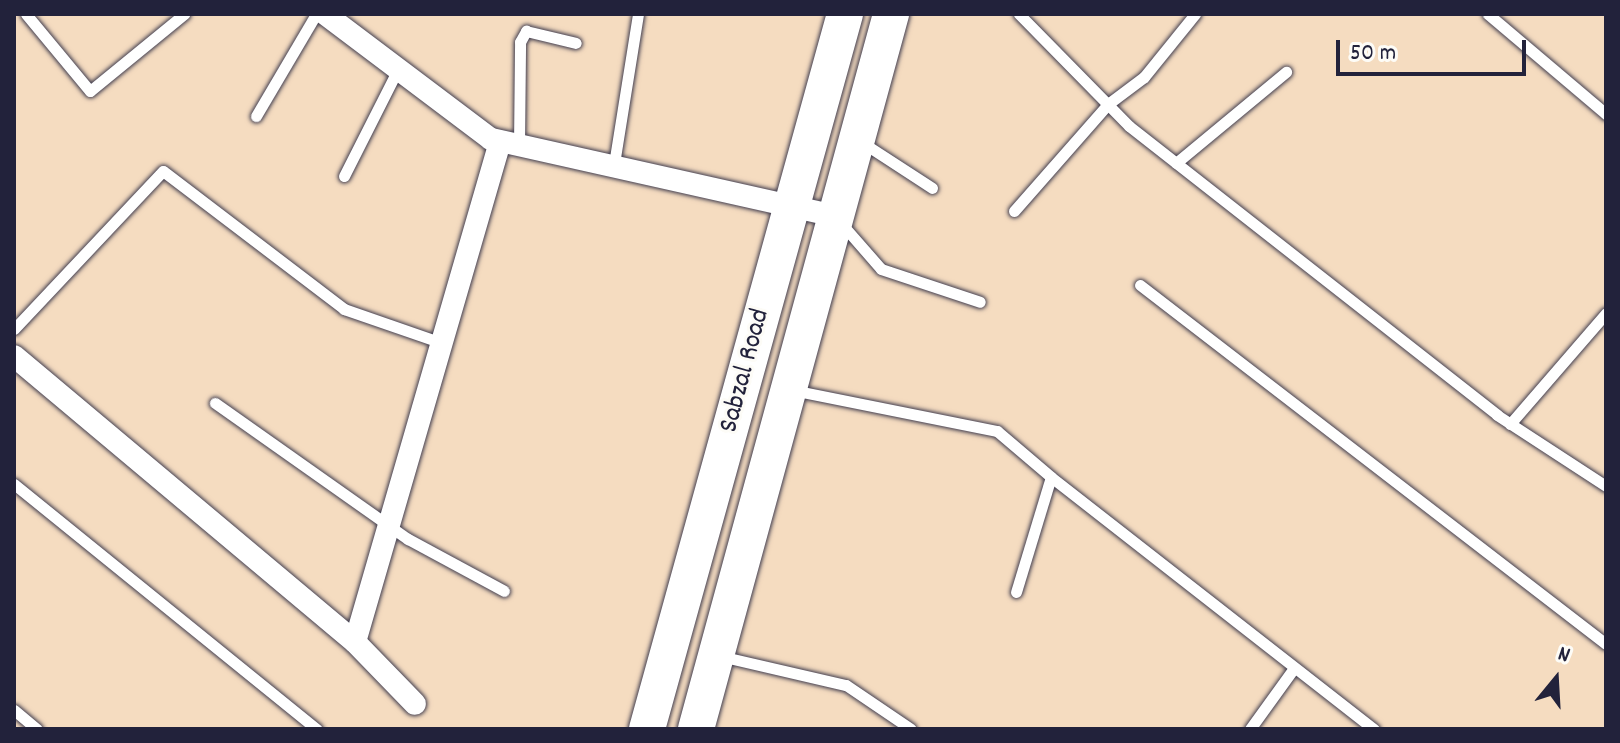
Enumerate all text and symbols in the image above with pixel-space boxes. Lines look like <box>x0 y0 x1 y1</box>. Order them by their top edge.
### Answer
scale bar <box>1340 24 1530 74</box>
text: 50 m <box>1350 37 1396 71</box>
street label: Sabzal Road <box>713 305 779 437</box>
north arrow <box>1516 639 1596 719</box>
text: N <box>1554 639 1574 672</box>

